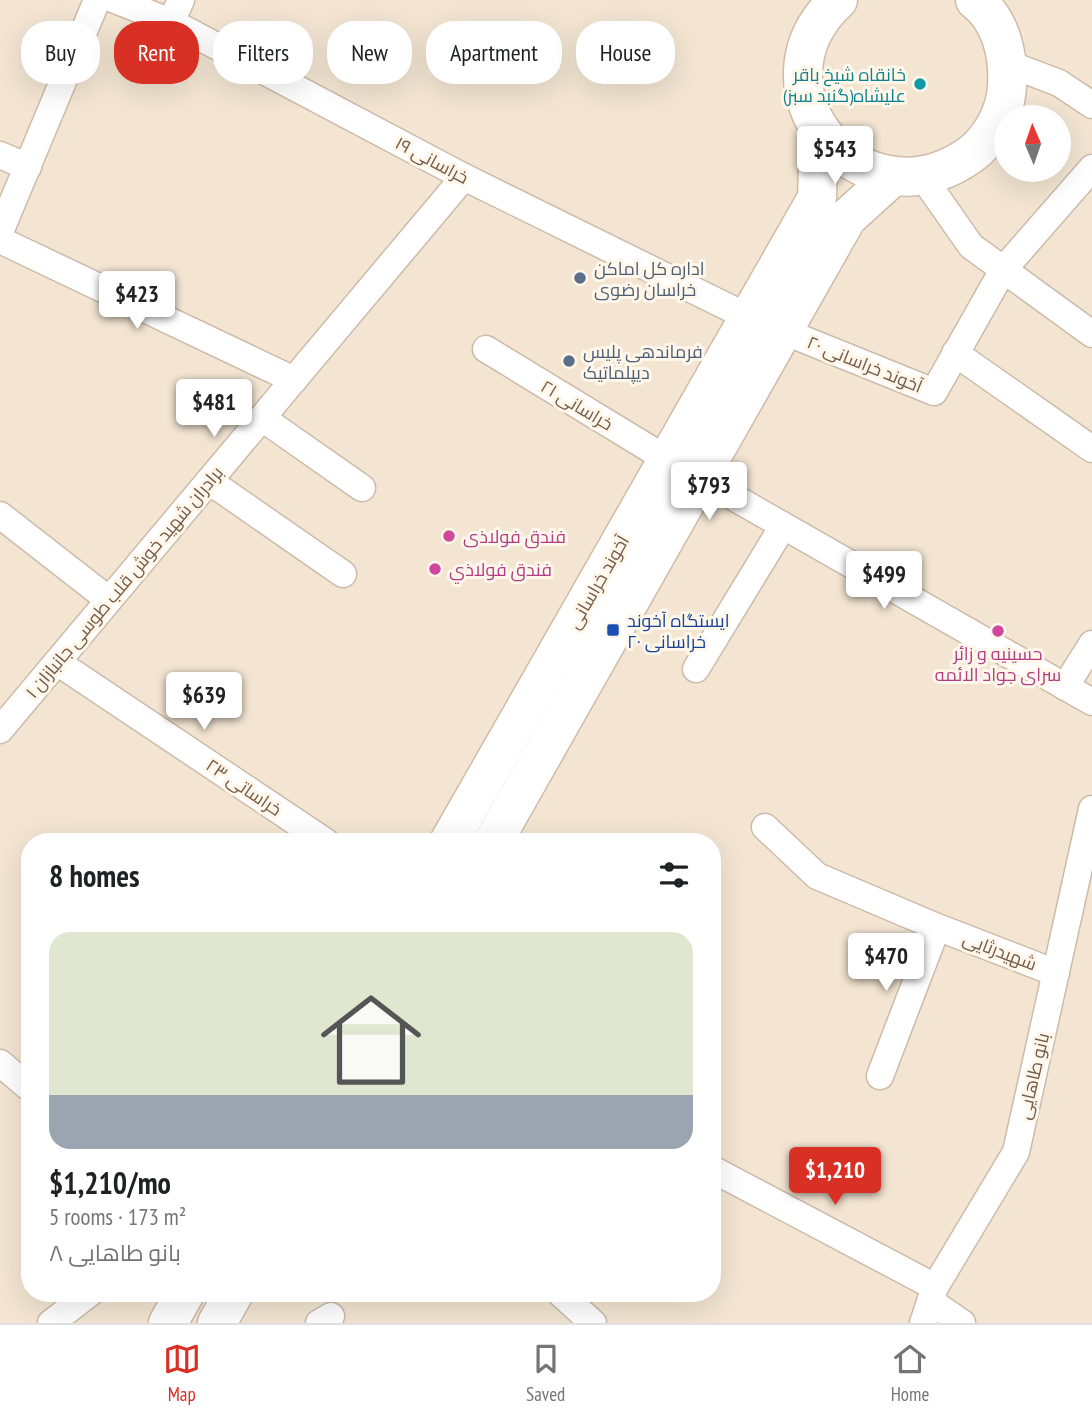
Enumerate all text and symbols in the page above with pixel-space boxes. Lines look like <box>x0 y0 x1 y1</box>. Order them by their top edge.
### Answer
chip: Buy <box>21 21 100 84</box>
chip: Rent <box>114 21 199 84</box>
chip: Filters <box>213 21 313 84</box>
chip: New <box>327 21 412 84</box>
chip: Apartment <box>426 21 562 84</box>
chip: House <box>576 21 675 84</box>
place label: خانقاه شیخ باقر علیشاه(گنبد سبز) <box>783 63 906 107</box>
marker: خانقاه شیخ باقر علیشاه(گنبد سبز) <box>912 76 928 92</box>
north arrow <box>994 105 1071 182</box>
map controls <box>994 105 1071 182</box>
pin: $543 <box>794 127 876 186</box>
street label: خراسانی ۱۹ <box>391 131 473 189</box>
text: $543 <box>813 134 857 163</box>
place label: اداره کل اماکن خراسان رضوی <box>594 257 705 301</box>
marker: اداره کل اماکن خراسان رضوی <box>572 270 588 286</box>
pin: $423 <box>96 272 178 331</box>
text: $423 <box>115 279 159 308</box>
street label: آخوند خراسانی ۲۰ <box>804 330 926 398</box>
place label: فرماندهی پلیس دیپلماتیک <box>583 340 703 384</box>
marker: فرماندهی پلیس دیپلماتیک <box>561 353 577 369</box>
street label: خراسانی ۲۱ <box>537 375 617 435</box>
pin: $481 <box>173 380 255 439</box>
text: $481 <box>192 387 236 416</box>
street label: برادران شهید خوش قلب طوسی جانبازان ۱ <box>20 461 228 703</box>
pin: $793 <box>668 462 750 522</box>
text: $793 <box>687 470 731 499</box>
place label: فندق فولاذی <box>463 525 566 549</box>
marker: فندق فولاذی <box>441 528 457 544</box>
street label: آخوند خراسانی <box>562 531 634 633</box>
pin: $499 <box>843 552 925 611</box>
place label: فندق فولاذي <box>449 558 552 584</box>
text: $499 <box>862 559 906 588</box>
marker: فندق فولاذي <box>427 561 443 577</box>
place label: ایستگاه آخوند خراسانی ۲۰ <box>627 609 729 653</box>
marker: ایستگاه آخوند خراسانی ۲۰ <box>605 622 621 638</box>
marker: حسینیه و زائر سرای جواد الائمه <box>990 623 1006 639</box>
place label: حسینیه و زائر سرای جواد الائمه <box>935 642 1061 686</box>
pin: $639 <box>163 672 245 732</box>
text: $639 <box>182 680 226 709</box>
street label: خراساتی ۲۳ <box>202 753 286 821</box>
text: 8 homes <box>49 856 140 895</box>
icon: filters <box>655 856 693 894</box>
street label: شهیدرثایی <box>960 926 1040 976</box>
pin: $470 <box>845 934 927 993</box>
text: $470 <box>864 941 908 970</box>
icon: home <box>308 977 434 1103</box>
street label: بانو طاهایی <box>1012 1030 1054 1122</box>
pin: $1,210 <box>778 1148 892 1207</box>
text: $1,210 <box>805 1155 865 1184</box>
text: $1,210/mo <box>49 1163 171 1202</box>
text: 5 rooms · 173 m² <box>49 1202 186 1231</box>
text: بانو طاهایی ۸ <box>49 1238 181 1267</box>
tab: Map <box>163 1340 201 1406</box>
tab: Saved <box>526 1340 565 1406</box>
tab: Home <box>891 1340 929 1406</box>

